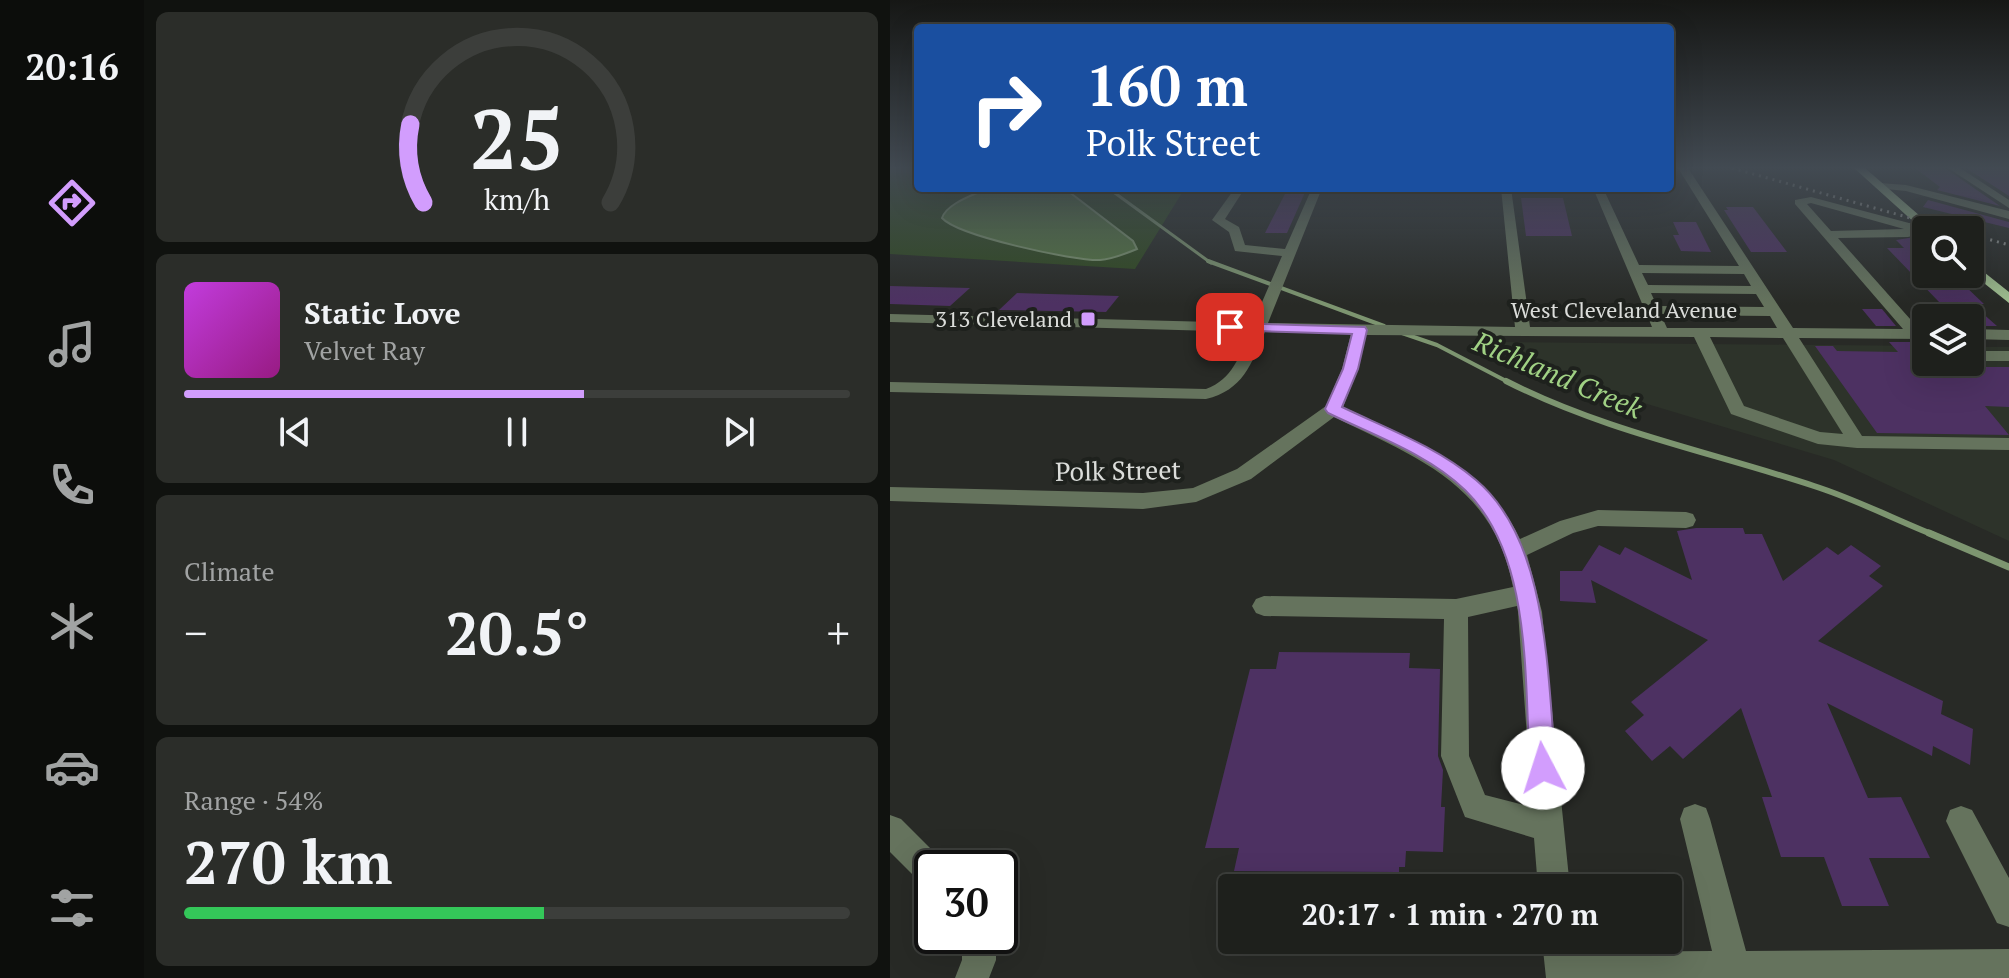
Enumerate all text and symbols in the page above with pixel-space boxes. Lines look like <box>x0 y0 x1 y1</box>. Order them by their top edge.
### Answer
text: 20:16 <box>25 43 119 90</box>
text: 160 m <box>1086 48 1248 122</box>
icon: right <box>954 56 1058 160</box>
text: 25 <box>470 82 564 192</box>
text: Polk Street <box>1086 119 1261 166</box>
icon: directions <box>44 175 100 231</box>
text: km/h <box>484 180 550 218</box>
map controls <box>1912 216 1984 376</box>
button: search <box>1912 216 1984 288</box>
text: Static Love <box>304 293 461 333</box>
pin <box>1196 293 1264 361</box>
street label: West Cleveland Avenue <box>1511 295 1737 324</box>
place label: 313 Cleveland <box>935 304 1072 333</box>
button: layers <box>1912 304 1984 376</box>
icon: arrive <box>1208 305 1252 349</box>
marker: 313 Cleveland <box>1079 310 1097 328</box>
icon: music <box>44 316 100 372</box>
water label: Richland Creek <box>1467 322 1649 427</box>
text: Velvet Ray <box>304 333 425 367</box>
icon: previous <box>273 410 317 454</box>
icon: pause <box>495 410 539 454</box>
icon: next <box>717 410 761 454</box>
street label: Polk Street <box>1055 452 1182 488</box>
icon: phone <box>44 457 100 513</box>
text: Climate <box>184 554 275 588</box>
text: 20.5° <box>445 593 589 672</box>
icon: climate <box>44 598 100 654</box>
text: − <box>184 603 207 662</box>
text: + <box>827 603 850 662</box>
position arrow <box>1501 726 1585 810</box>
icon: car <box>44 739 100 795</box>
text: Range · 54% <box>184 783 323 817</box>
text: 270 km <box>184 822 392 901</box>
speed limit sign: 30 <box>914 850 1018 954</box>
icon: filters <box>44 880 100 936</box>
text: 20:17 · 1 min · 270 m <box>1302 894 1598 934</box>

